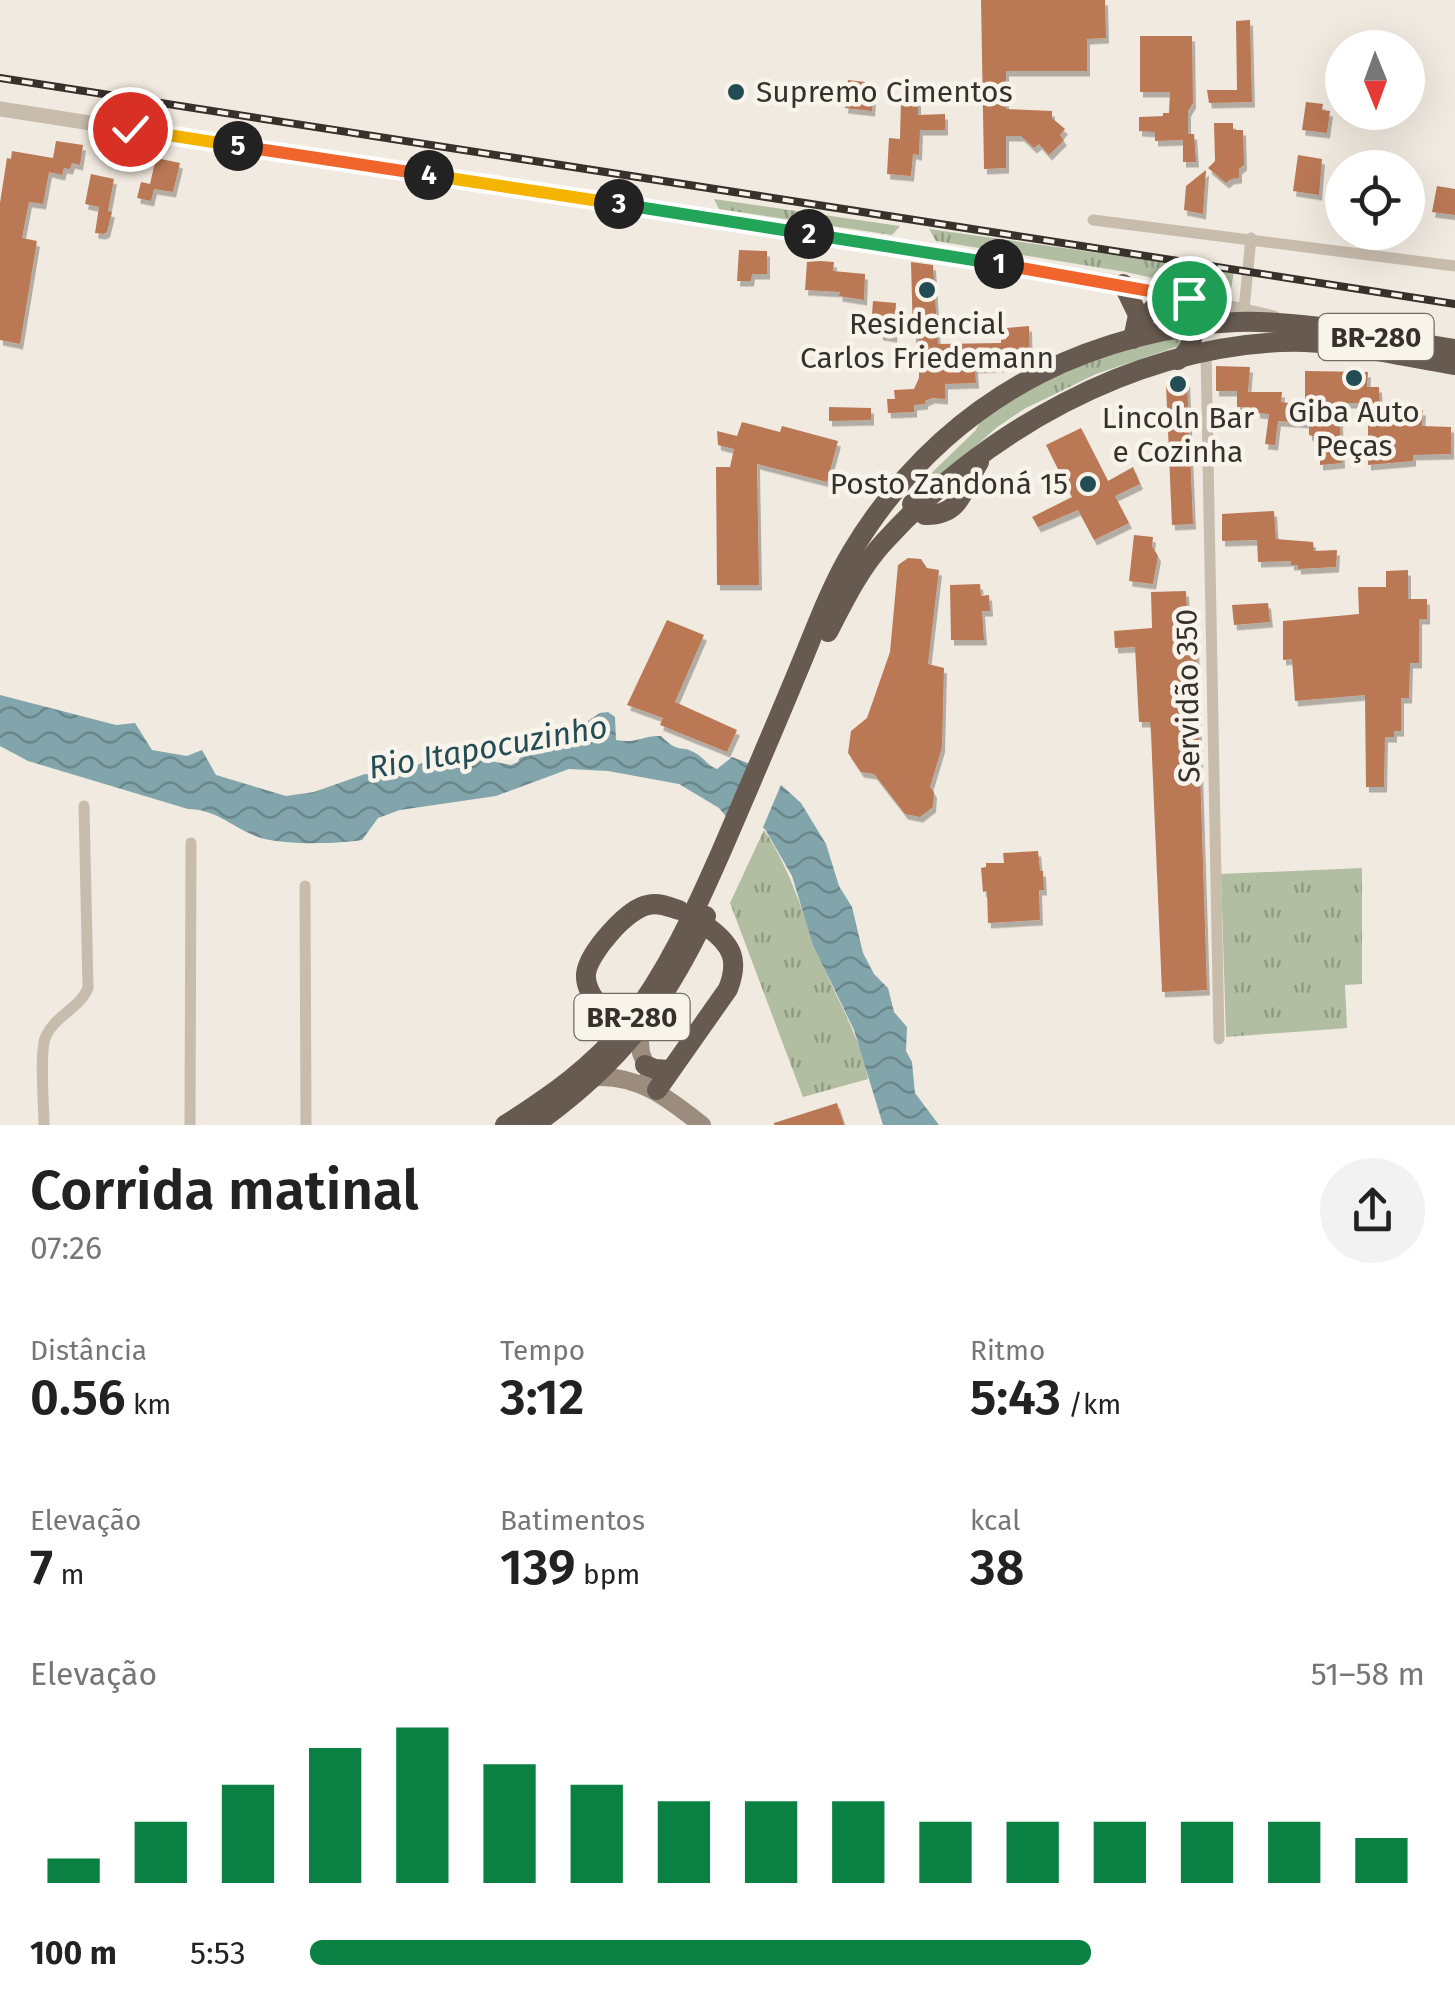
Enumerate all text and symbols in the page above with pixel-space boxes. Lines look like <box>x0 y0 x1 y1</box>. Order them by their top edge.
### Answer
north arrow <box>1325 30 1425 130</box>
map controls <box>1325 30 1425 250</box>
place label: Supremo Cimentos <box>756 74 1013 110</box>
marker: Supremo Cimentos <box>725 81 747 103</box>
pin <box>88 87 173 172</box>
icon: check <box>103 102 158 157</box>
pin: 5 <box>213 121 263 171</box>
text: 5 <box>230 129 246 162</box>
pin: 4 <box>404 150 454 200</box>
button: locate <box>1325 150 1425 250</box>
text: 4 <box>421 158 437 191</box>
pin: 3 <box>594 179 644 229</box>
text: 3 <box>612 187 626 220</box>
pin: 2 <box>784 209 834 259</box>
text: 2 <box>802 217 816 250</box>
pin: 1 <box>974 239 1024 289</box>
text: 1 <box>993 247 1006 280</box>
pin <box>1147 256 1232 341</box>
icon: arrive <box>1162 271 1217 326</box>
marker: Residencial Carlos Friedemann <box>916 279 938 301</box>
place label: Residencial Carlos Friedemann <box>800 306 1054 376</box>
road number: BR-280 <box>1318 314 1434 360</box>
marker: Giba Auto Peças <box>1343 367 1365 389</box>
marker: Lincoln Bar e Cozinha <box>1167 373 1189 395</box>
place label: Giba Auto Peças <box>1288 394 1420 464</box>
place label: Lincoln Bar e Cozinha <box>1102 400 1255 470</box>
place label: Posto Zandoná 15 <box>830 466 1068 502</box>
marker: Posto Zandoná 15 <box>1077 473 1099 495</box>
street label: Servidão 350 <box>1168 609 1208 783</box>
water label: Rio Itapocuzinho <box>366 707 610 787</box>
road number: BR-280 <box>574 994 690 1040</box>
text: Corrida matinal <box>30 1158 419 1224</box>
button: share <box>1320 1158 1425 1263</box>
text: 07:26 <box>30 1229 102 1267</box>
text: Distância <box>30 1334 147 1367</box>
text: Tempo <box>500 1334 585 1367</box>
text: Ritmo <box>970 1334 1045 1367</box>
text: 0.56 <box>30 1367 126 1427</box>
text: 3:12 <box>500 1367 584 1427</box>
text: 5:43 <box>970 1367 1061 1427</box>
text: km <box>126 1388 171 1421</box>
text: /km <box>1061 1388 1121 1421</box>
text: Elevação <box>30 1504 141 1537</box>
text: Batimentos <box>500 1504 645 1537</box>
text: kcal <box>970 1504 1020 1537</box>
text: 7 <box>30 1537 53 1597</box>
text: 139 <box>500 1537 576 1597</box>
text: 38 <box>970 1537 1024 1597</box>
text: m <box>53 1558 85 1591</box>
text: bpm <box>576 1558 640 1591</box>
text: Elevação <box>30 1655 157 1693</box>
text: 51–58 m <box>1311 1655 1425 1693</box>
text: 100 m <box>30 1934 117 1972</box>
text: 5:53 <box>190 1934 246 1972</box>

